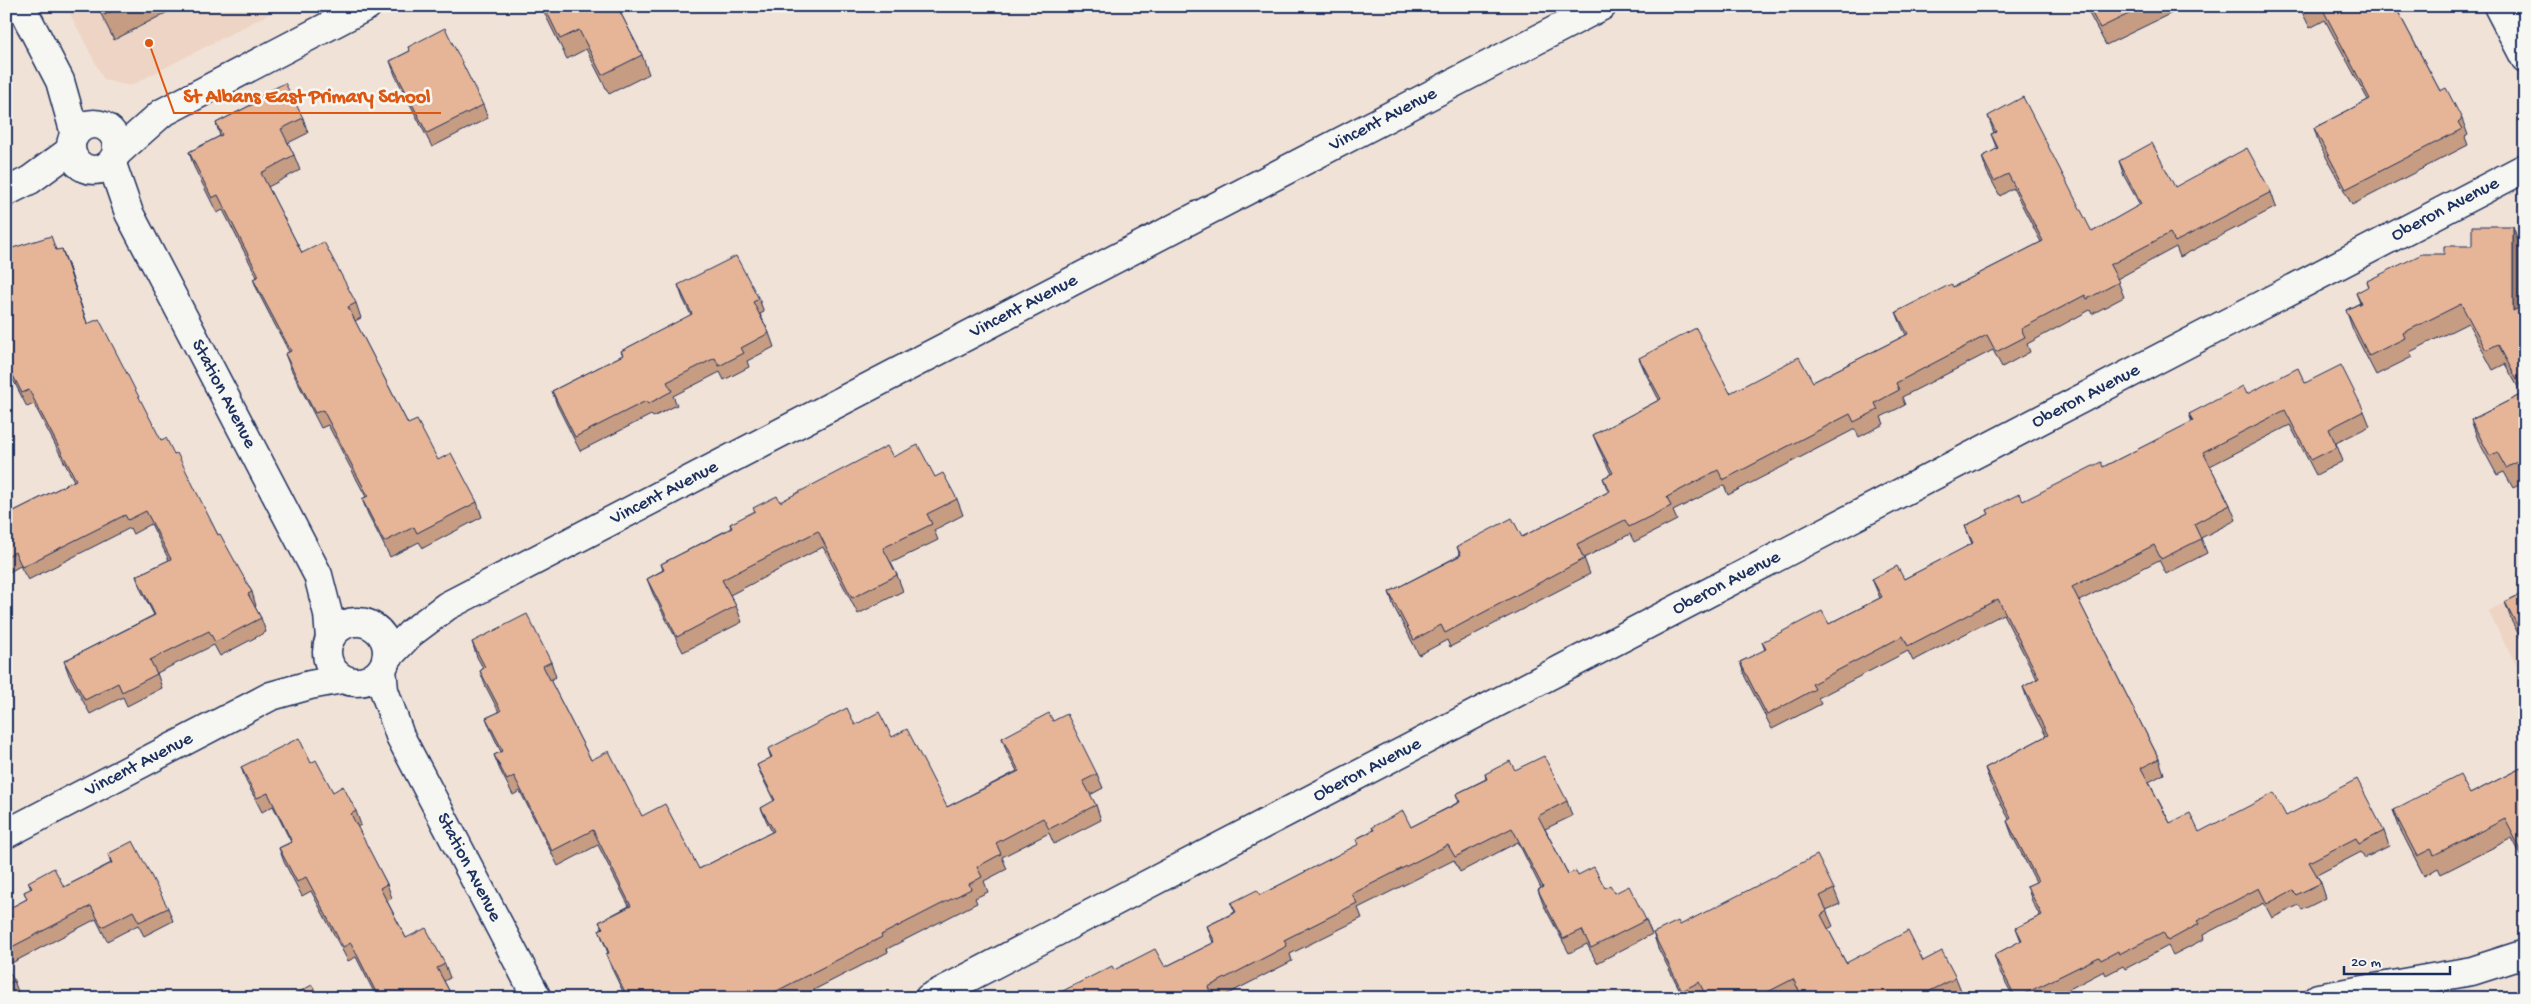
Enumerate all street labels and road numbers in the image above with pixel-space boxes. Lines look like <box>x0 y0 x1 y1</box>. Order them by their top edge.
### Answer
street label: Vincent Avenue <box>1324 82 1441 158</box>
street label: Oberon Avenue <box>2387 172 2503 247</box>
street label: Vincent Avenue <box>965 269 1082 344</box>
street label: Station Avenue <box>186 336 261 452</box>
street label: Oberon Avenue <box>2028 359 2144 434</box>
street label: Vincent Avenue <box>606 455 722 531</box>
street label: Oberon Avenue <box>1669 546 1785 621</box>
street label: Vincent Avenue <box>80 727 197 803</box>
street label: Oberon Avenue <box>1309 732 1425 808</box>
street label: Station Avenue <box>431 809 507 926</box>

